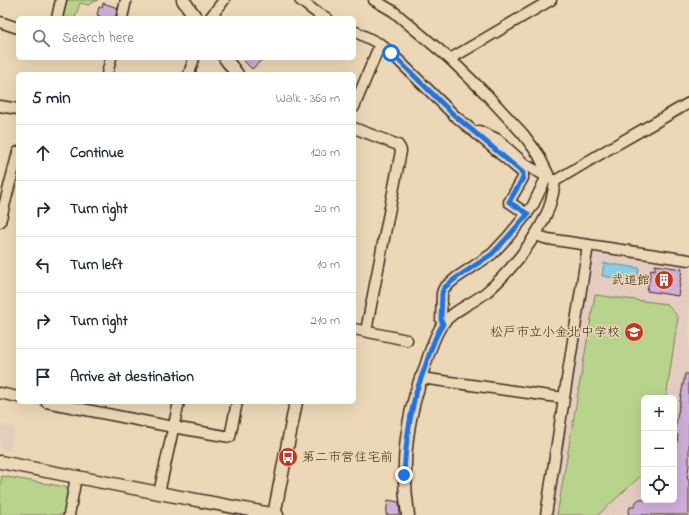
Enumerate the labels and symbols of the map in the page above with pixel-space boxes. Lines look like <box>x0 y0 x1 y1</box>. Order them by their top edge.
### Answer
route start <box>382 44 400 62</box>
building icon: 武道館 <box>653 269 675 291</box>
place label: 武道館 <box>611 271 650 290</box>
school or university icon: 松戸市立小金北中学校 <box>623 321 645 343</box>
place label: 松戸市立小金北中学校 <box>490 323 620 342</box>
bus stop icon: 第二市営住宅前 <box>277 446 299 468</box>
place label: 第二市営住宅前 <box>302 448 393 467</box>
route end <box>395 466 413 484</box>

